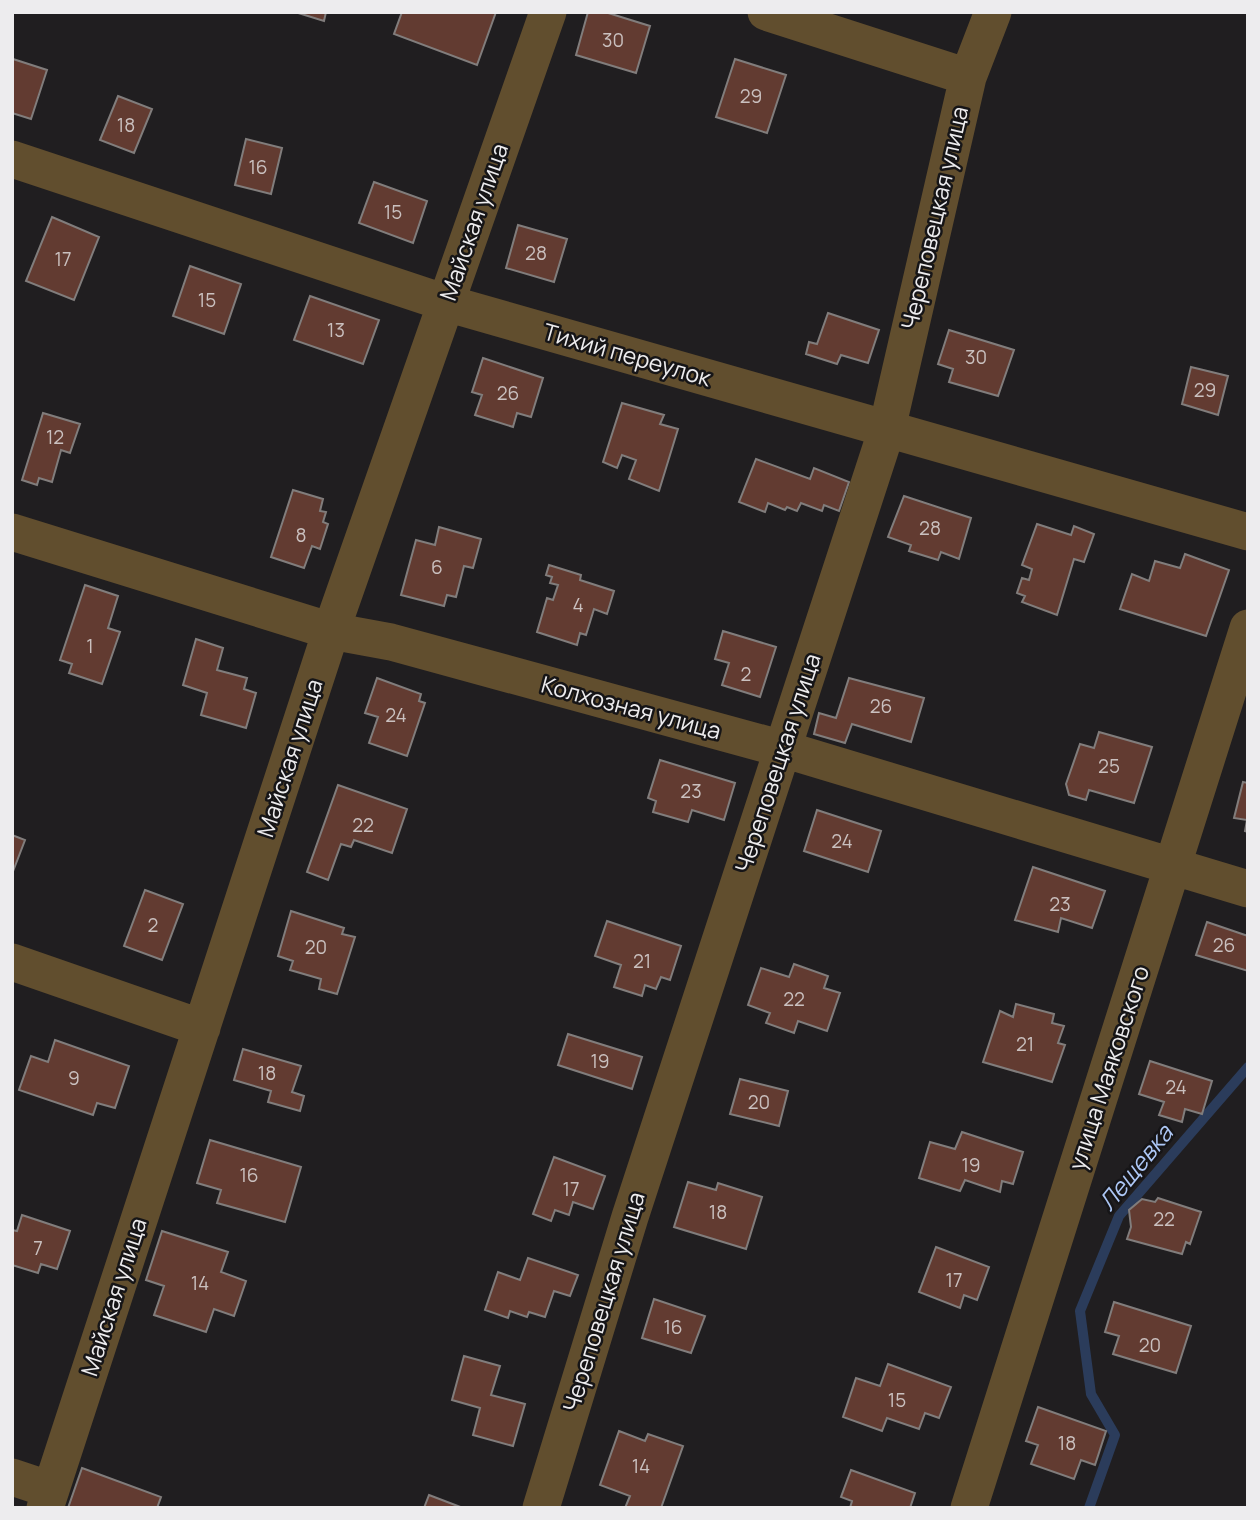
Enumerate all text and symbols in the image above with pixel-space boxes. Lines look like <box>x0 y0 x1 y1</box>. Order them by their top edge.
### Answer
house number: 30 <box>602 27 624 53</box>
house number: 29 <box>740 83 762 109</box>
street label: Череповецкая улица <box>893 103 975 333</box>
house number: 18 <box>117 112 135 138</box>
street label: Майская улица <box>431 139 515 305</box>
house number: 16 <box>248 154 268 180</box>
house number: 15 <box>384 199 402 225</box>
house number: 28 <box>525 240 547 266</box>
house number: 17 <box>55 246 71 272</box>
house number: 15 <box>198 287 216 313</box>
street label: Тихий переулок <box>540 315 715 393</box>
house number: 13 <box>327 317 345 343</box>
house number: 30 <box>965 344 987 370</box>
house number: 29 <box>1194 377 1216 403</box>
house number: 26 <box>497 380 519 406</box>
house number: 12 <box>46 424 64 450</box>
house number: 28 <box>919 515 941 541</box>
house number: 8 <box>295 522 307 548</box>
house number: 6 <box>431 554 443 580</box>
house number: 4 <box>572 592 584 618</box>
house number: 1 <box>86 633 94 659</box>
street label: Череповецкая улица <box>727 649 828 876</box>
house number: 2 <box>741 661 751 687</box>
street label: Колхозная улица <box>538 668 725 746</box>
street label: Майская улица <box>248 675 330 841</box>
house number: 26 <box>870 693 892 719</box>
house number: 24 <box>385 702 407 728</box>
house number: 25 <box>1098 753 1120 779</box>
house number: 23 <box>680 778 702 804</box>
house number: 22 <box>352 812 374 838</box>
house number: 24 <box>831 828 853 854</box>
house number: 23 <box>1049 891 1071 917</box>
house number: 2 <box>148 912 158 938</box>
house number: 26 <box>1213 932 1235 958</box>
house number: 20 <box>305 934 327 960</box>
house number: 21 <box>633 948 651 974</box>
street label: улица Маяковского <box>1060 961 1156 1174</box>
house number: 22 <box>783 986 805 1012</box>
house number: 21 <box>1016 1031 1034 1057</box>
house number: 19 <box>590 1048 610 1074</box>
house number: 18 <box>258 1060 276 1086</box>
house number: 9 <box>68 1065 80 1091</box>
house number: 24 <box>1165 1074 1187 1100</box>
house number: 20 <box>748 1089 770 1115</box>
water label: Лещевка <box>1090 1116 1181 1217</box>
house number: 19 <box>961 1152 981 1178</box>
house number: 16 <box>239 1162 259 1188</box>
house number: 17 <box>563 1176 579 1202</box>
street label: Череповецкая улица <box>554 1188 652 1416</box>
house number: 18 <box>709 1199 727 1225</box>
house number: 22 <box>1153 1206 1175 1232</box>
street label: Майская улица <box>72 1214 154 1380</box>
house number: 7 <box>33 1235 43 1261</box>
house number: 17 <box>946 1267 962 1293</box>
house number: 14 <box>191 1270 209 1296</box>
house number: 16 <box>663 1314 683 1340</box>
house number: 20 <box>1139 1332 1161 1358</box>
house number: 15 <box>888 1387 906 1413</box>
house number: 18 <box>1058 1430 1076 1456</box>
house number: 14 <box>632 1453 650 1479</box>

